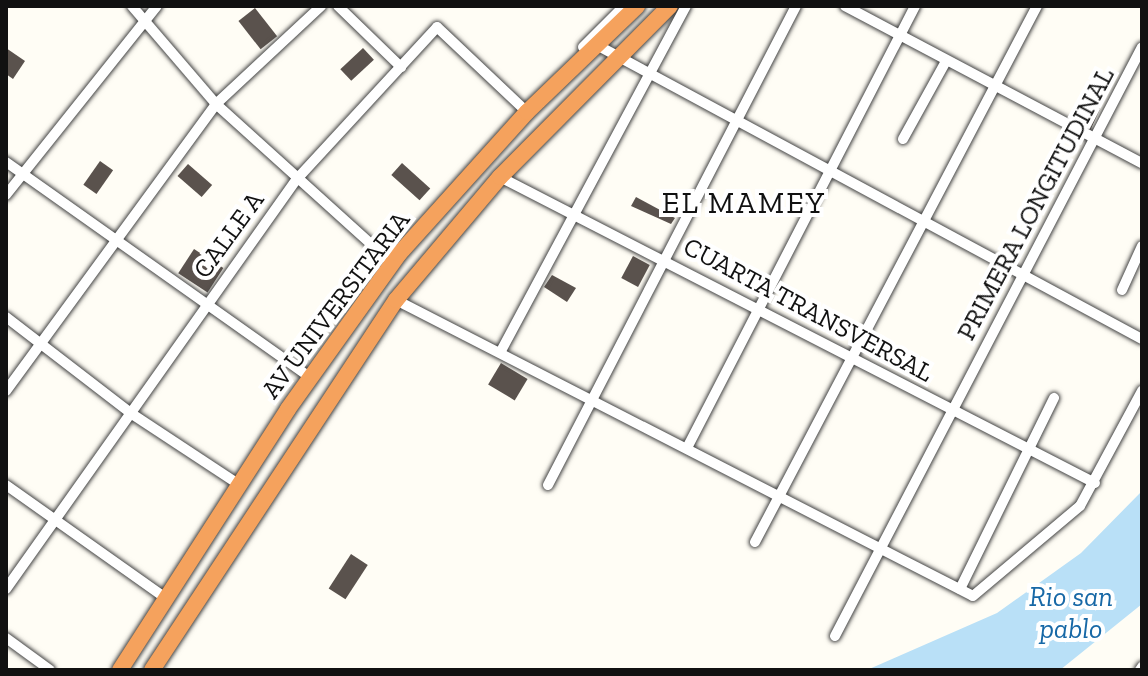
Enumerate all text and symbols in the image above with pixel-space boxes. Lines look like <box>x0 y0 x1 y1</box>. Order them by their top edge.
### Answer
street label: PRIMERA LONGITUDINAL <box>951 62 1121 346</box>
street label: CALLE A <box>187 185 271 285</box>
district label: EL MAMEY <box>661 185 827 221</box>
street label: AV UNIVERSITARIA <box>255 205 417 405</box>
street label: CUARTA TRANSVERSAL <box>677 231 939 389</box>
water label: Rio san pablo <box>1029 580 1113 646</box>

